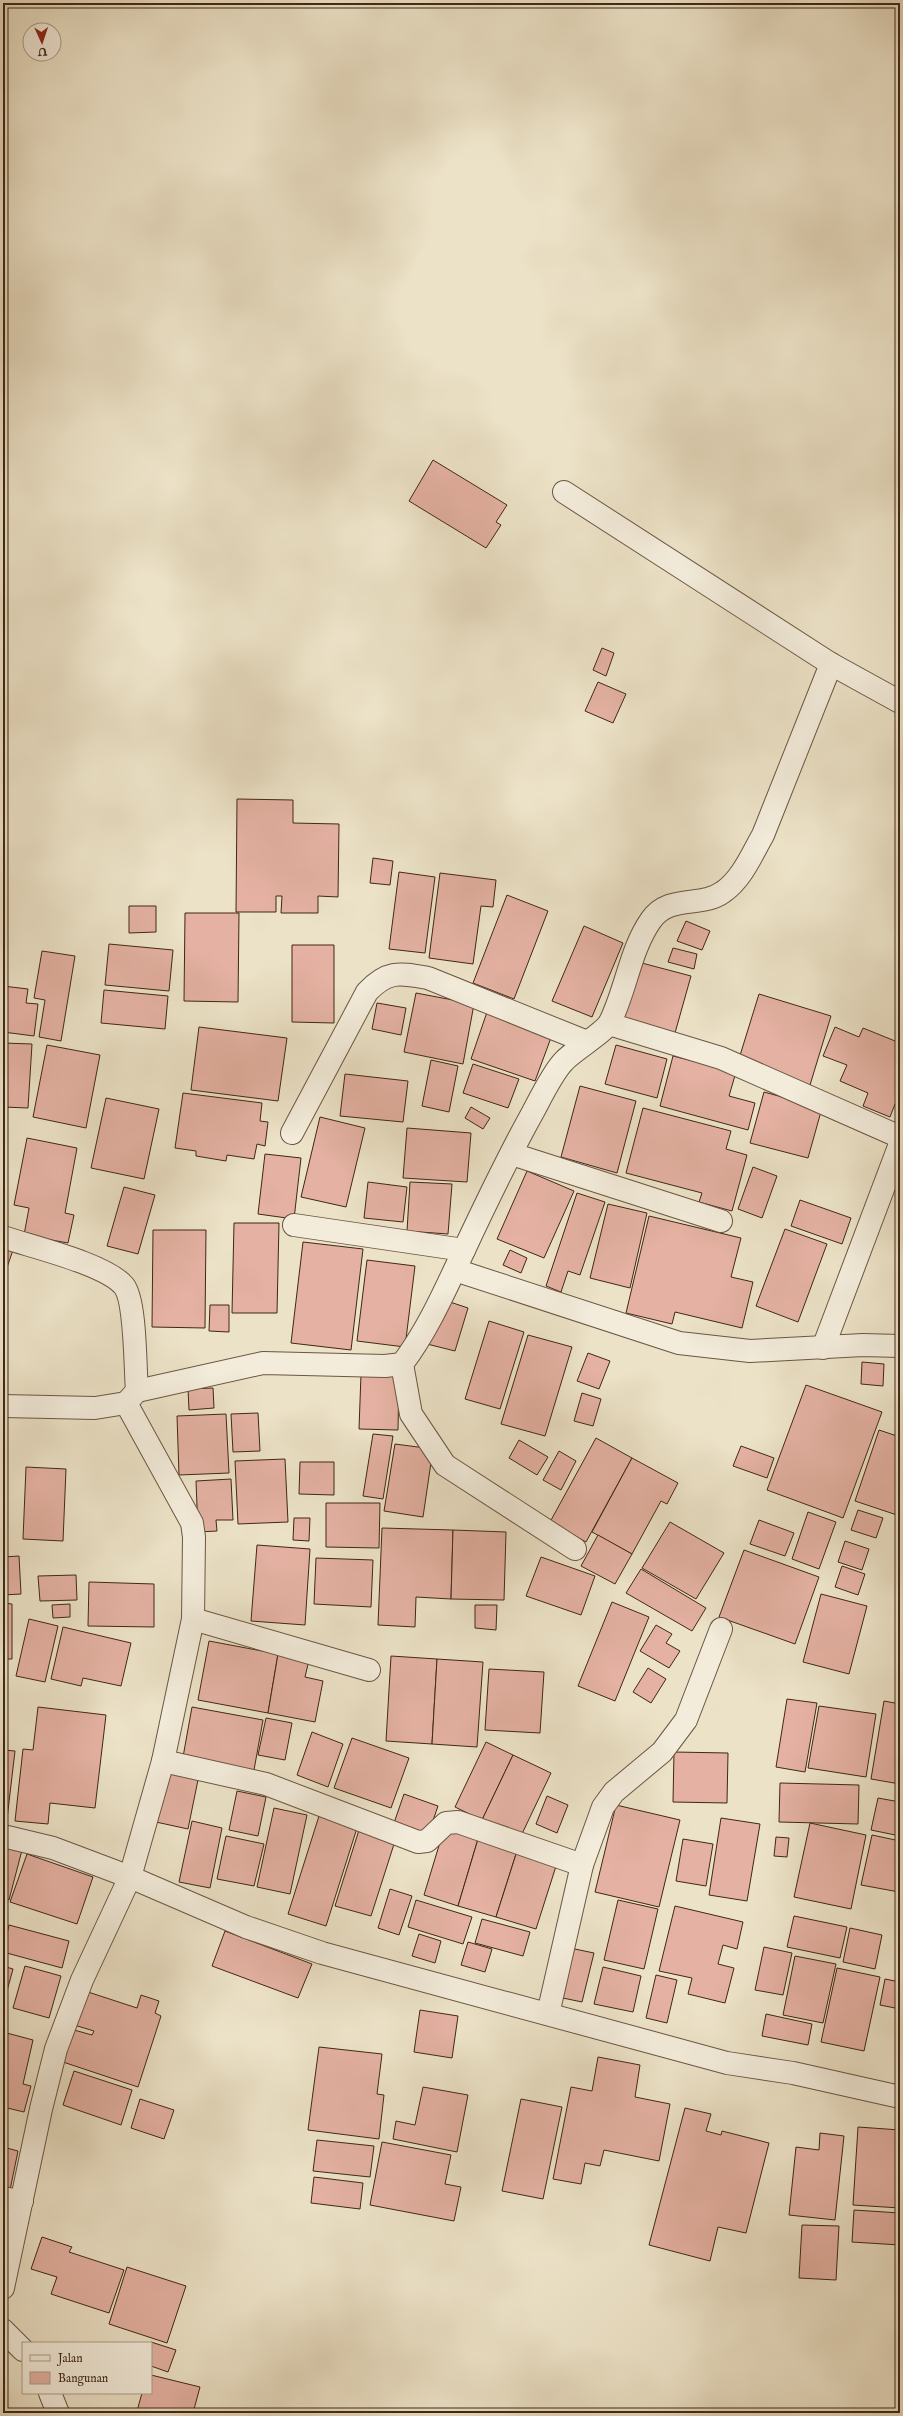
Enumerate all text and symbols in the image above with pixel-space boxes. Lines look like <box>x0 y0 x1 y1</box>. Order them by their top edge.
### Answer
north arrow <box>22 22 62 62</box>
text: U <box>37 44 48 58</box>
legend <box>22 2342 152 2394</box>
text: Jalan <box>56 2351 83 2367</box>
text: Bangunan <box>58 2371 109 2386</box>

